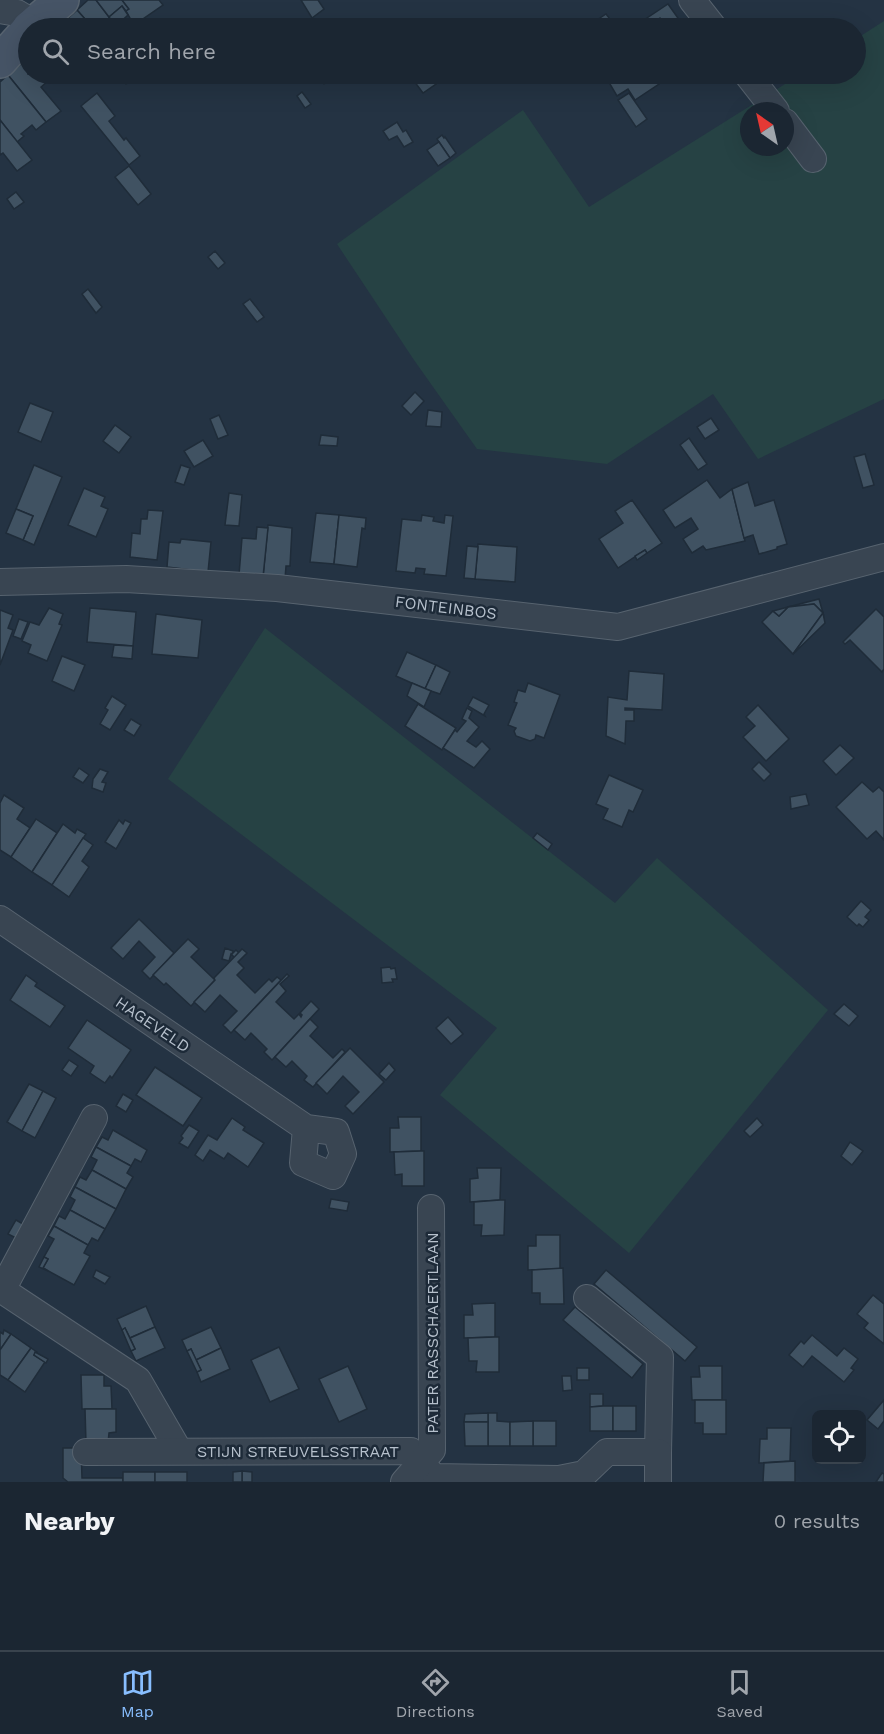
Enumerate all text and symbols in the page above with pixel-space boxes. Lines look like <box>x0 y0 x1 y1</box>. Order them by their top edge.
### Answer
search box <box>18 18 866 84</box>
icon: search <box>39 35 72 68</box>
text: Search here <box>87 39 216 64</box>
north arrow <box>740 102 794 156</box>
street label: FONTEINBOS <box>394 592 498 623</box>
street label: HAGEVELD <box>112 993 193 1056</box>
street label: PATER RASSCHAERTLAAN <box>423 1232 442 1434</box>
map controls <box>812 1410 866 1464</box>
button: locate <box>812 1410 866 1464</box>
street label: STIJN STREUVELSSTRAAT <box>197 1442 399 1461</box>
text: Nearby <box>24 1506 115 1536</box>
text: 0 results <box>774 1509 860 1533</box>
tab: Map <box>121 1666 154 1721</box>
tab: Directions <box>396 1666 475 1721</box>
tab: Saved <box>717 1666 763 1721</box>

